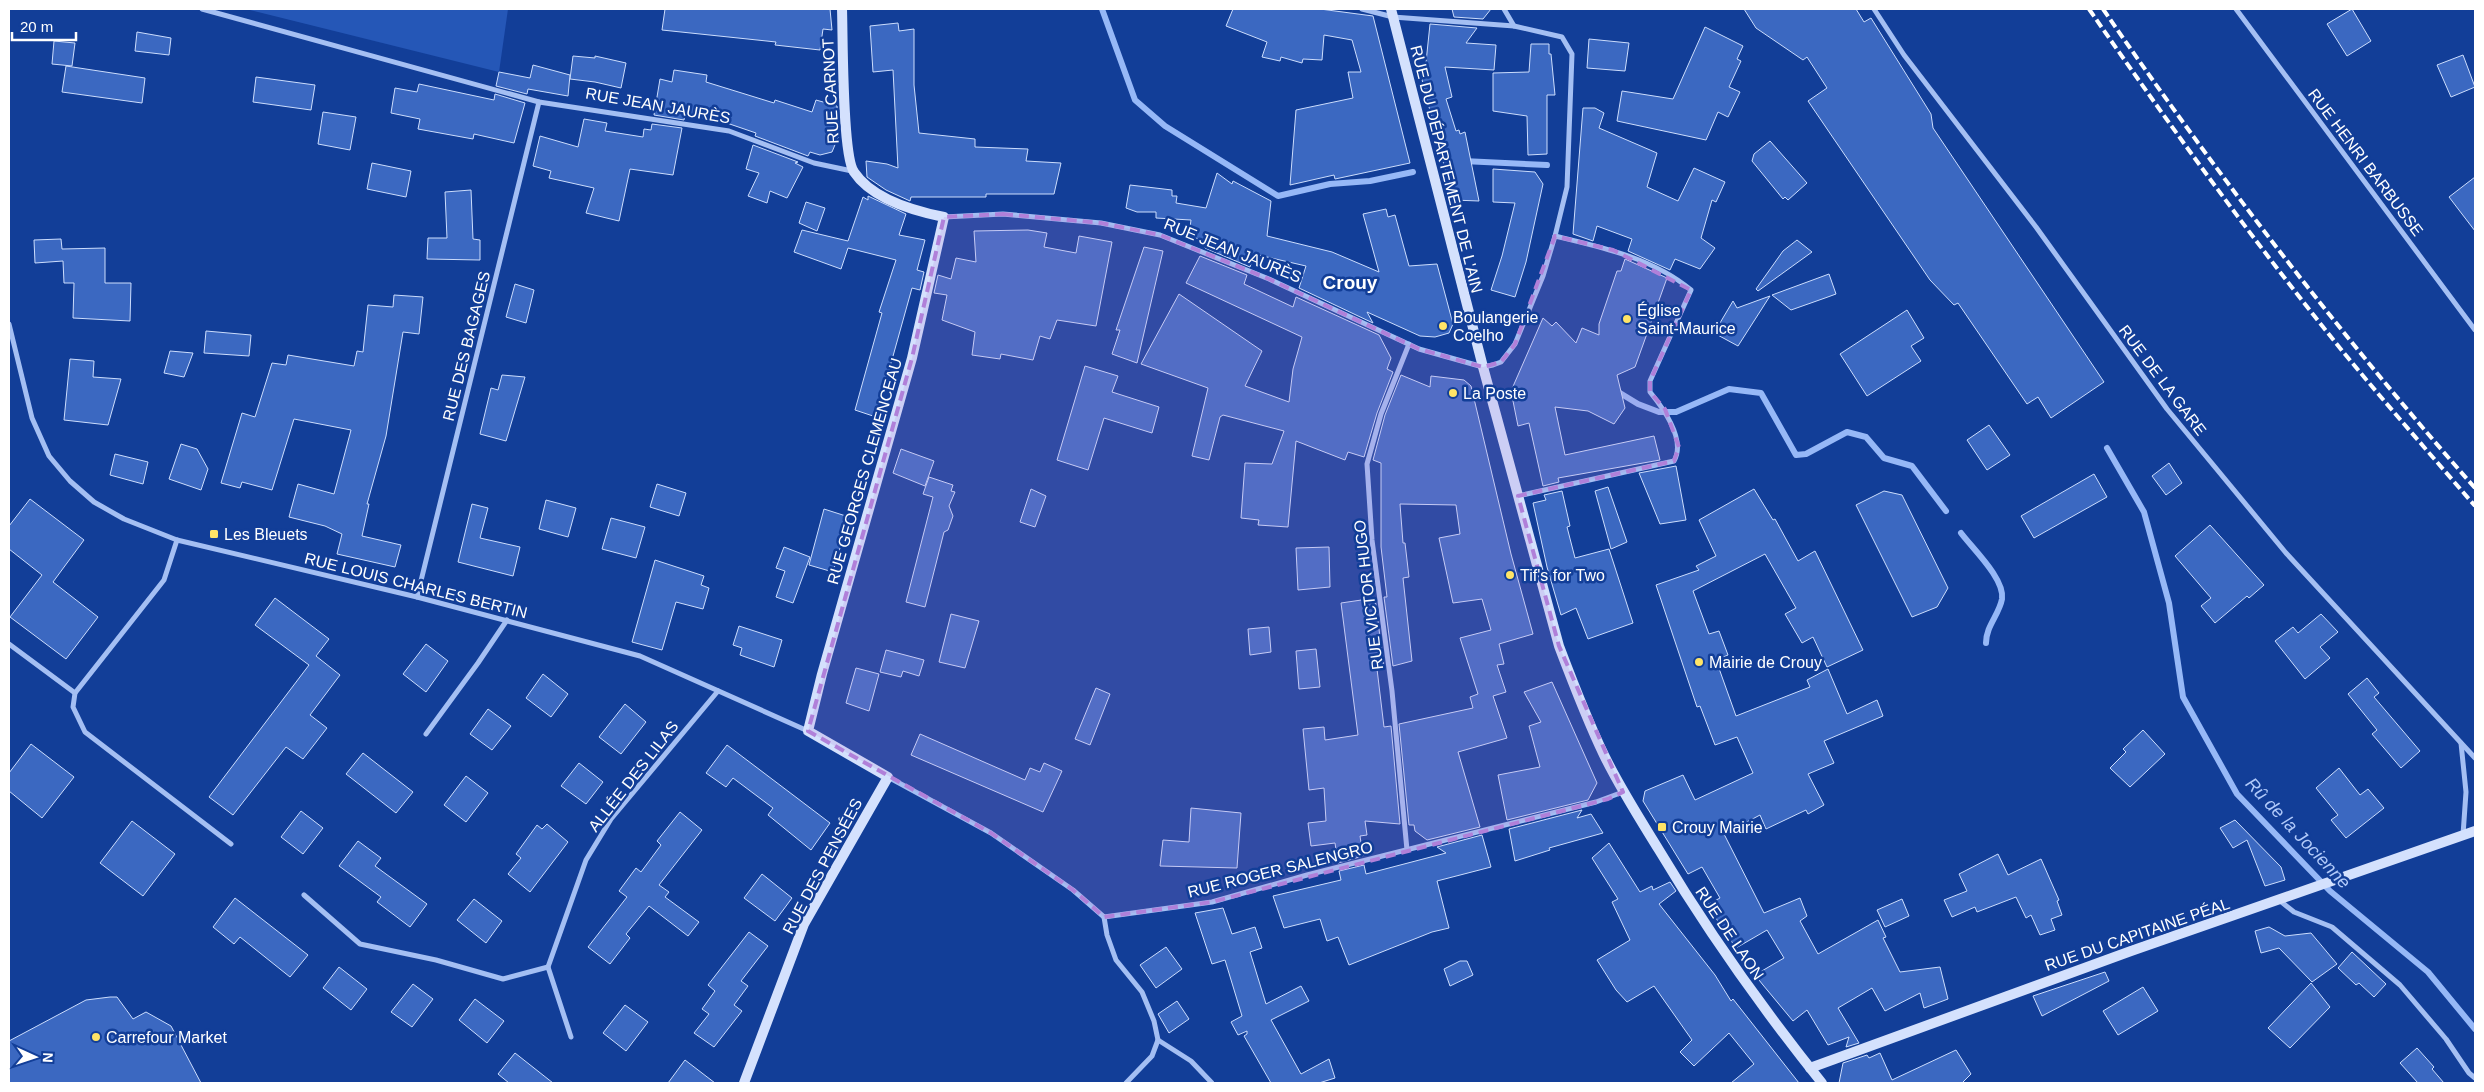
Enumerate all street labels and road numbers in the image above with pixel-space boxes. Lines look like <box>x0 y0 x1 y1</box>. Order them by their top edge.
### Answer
street label: RUE CARNOT <box>819 37 842 144</box>
street label: RUE DU DÉPARTEMENT DE L'AIN <box>1407 43 1487 295</box>
street label: RUE JEAN JAURÈS <box>584 83 732 127</box>
street label: RUE HENRI BARBUSSE <box>2305 85 2426 239</box>
street label: RUE JEAN JAURÈS <box>1162 214 1304 286</box>
street label: RUE DES BAGAGES <box>440 269 493 423</box>
street label: RUE DE LA GARE <box>2116 322 2210 439</box>
street label: RUE GEORGES CLEMENCEAU <box>824 356 905 586</box>
street label: RUE VICTOR HUGO <box>1351 519 1386 671</box>
street label: RUE LOUIS CHARLES BERTIN <box>303 550 529 621</box>
street label: ALLÉE DES LILAS <box>584 717 682 835</box>
street label: RUE DES PENSÉES <box>779 795 865 937</box>
street label: RUE ROGER SALENGRO <box>1186 838 1374 901</box>
street label: RUE DE LAON <box>1692 884 1767 983</box>
street label: RUE DU CAPITAINE PÉAL <box>2042 894 2232 974</box>

